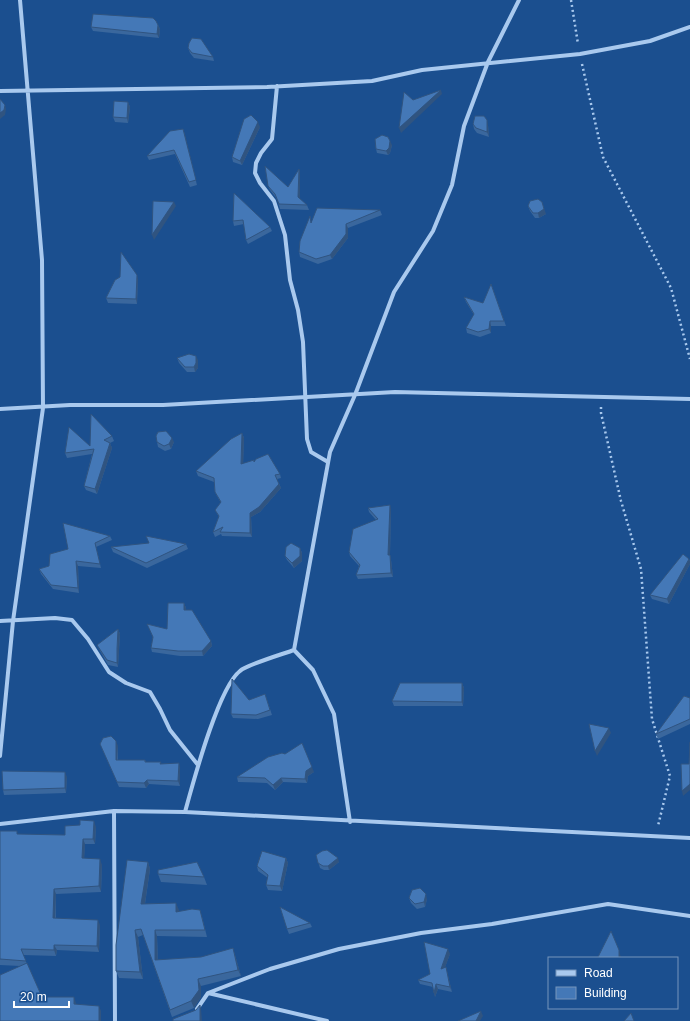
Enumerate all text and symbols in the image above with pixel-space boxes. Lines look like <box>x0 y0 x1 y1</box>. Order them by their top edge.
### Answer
legend <box>548 957 678 1009</box>
text: Road <box>584 966 613 980</box>
scale bar <box>14 983 69 1009</box>
text: Building <box>584 986 627 1000</box>
text: 20 m <box>20 990 47 1004</box>

